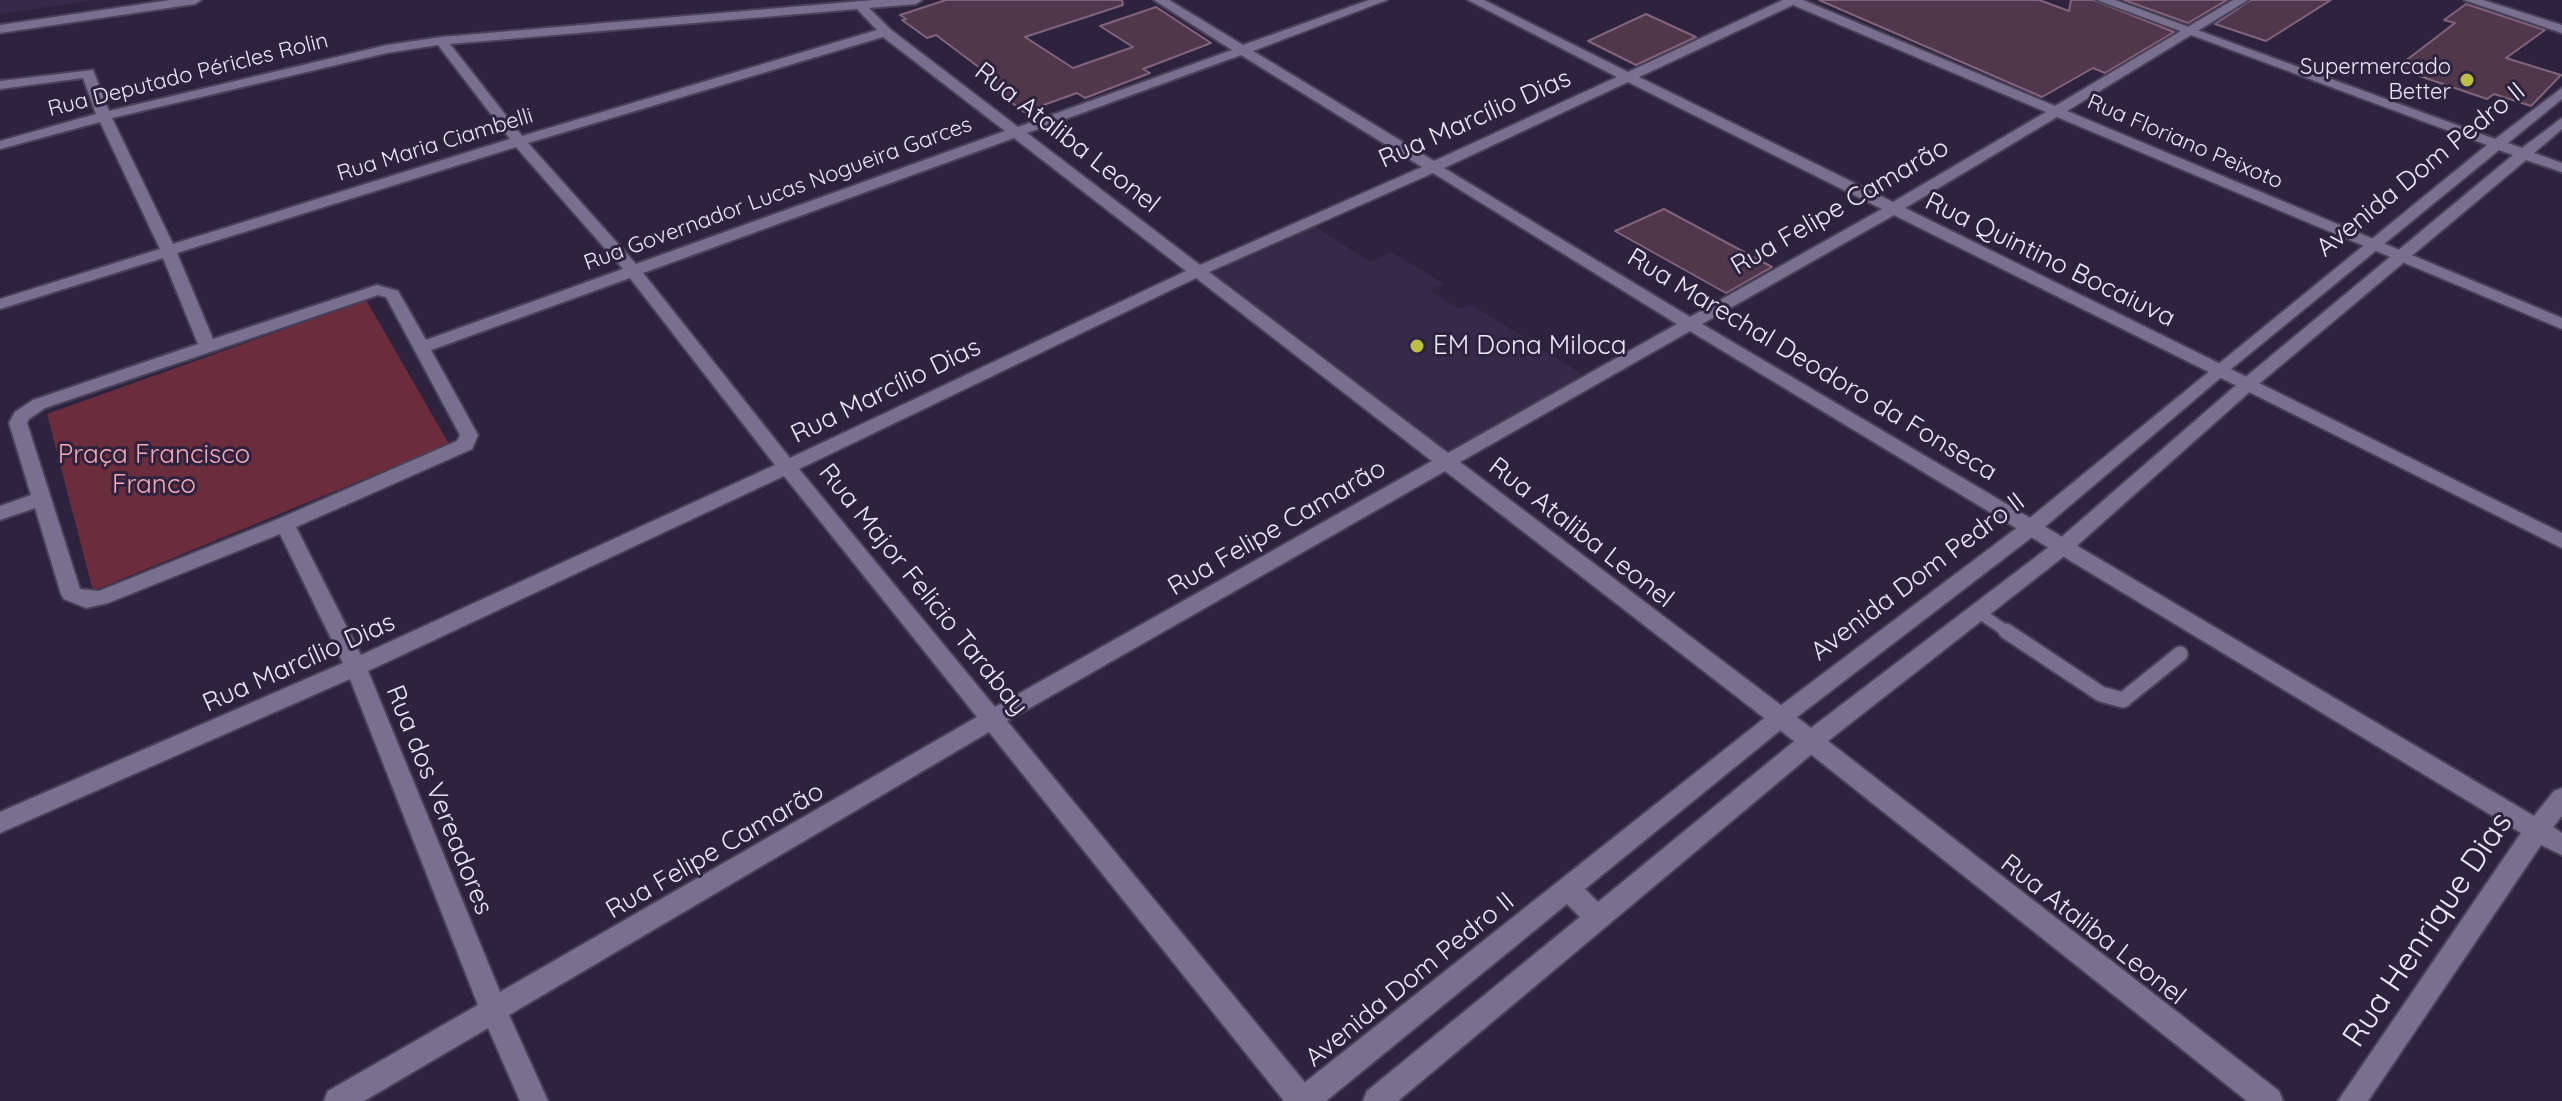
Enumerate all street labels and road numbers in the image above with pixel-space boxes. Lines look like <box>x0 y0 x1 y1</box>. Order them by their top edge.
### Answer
street label: Rua Deputado Péricles Rolin <box>45 27 331 123</box>
street label: Rua Ataliba Leonel <box>968 56 1166 220</box>
street label: Rua Marcílio Dias <box>1374 63 1576 175</box>
street label: Avenida Dom Pedro II <box>2310 76 2532 264</box>
street label: Rua Floriano Peixoto <box>2083 89 2287 195</box>
street label: Rua Maria Ciambelli <box>334 103 536 187</box>
street label: Rua Governador Lucas Nogueira Garces <box>580 111 976 277</box>
street label: Rua Felipe Camarão <box>1726 132 1954 282</box>
street label: Rua Quintino Bocaiuva <box>1920 186 2180 334</box>
street label: Rua Marechal Deodoro da Fonseca <box>1621 242 2003 488</box>
street label: Rua Marcílio Dias <box>786 332 986 450</box>
street label: Rua Ataliba Leonel <box>1482 451 1680 615</box>
street label: Rua Felipe Camarão <box>1163 453 1391 603</box>
street label: Rua Major Felicio Tarabay <box>812 458 1034 722</box>
street label: Avenida Dom Pedro II <box>1805 486 2031 668</box>
street label: Rua Marcílio Dias <box>198 607 400 719</box>
street label: Rua dos Vereadores <box>379 681 499 919</box>
street label: Rua Felipe Camarão <box>601 776 829 926</box>
street label: Rua Henrique Dias <box>2335 805 2521 1055</box>
street label: Rua Ataliba Leonel <box>1994 848 2192 1012</box>
street label: Avenida Dom Pedro II <box>1299 886 1521 1074</box>

